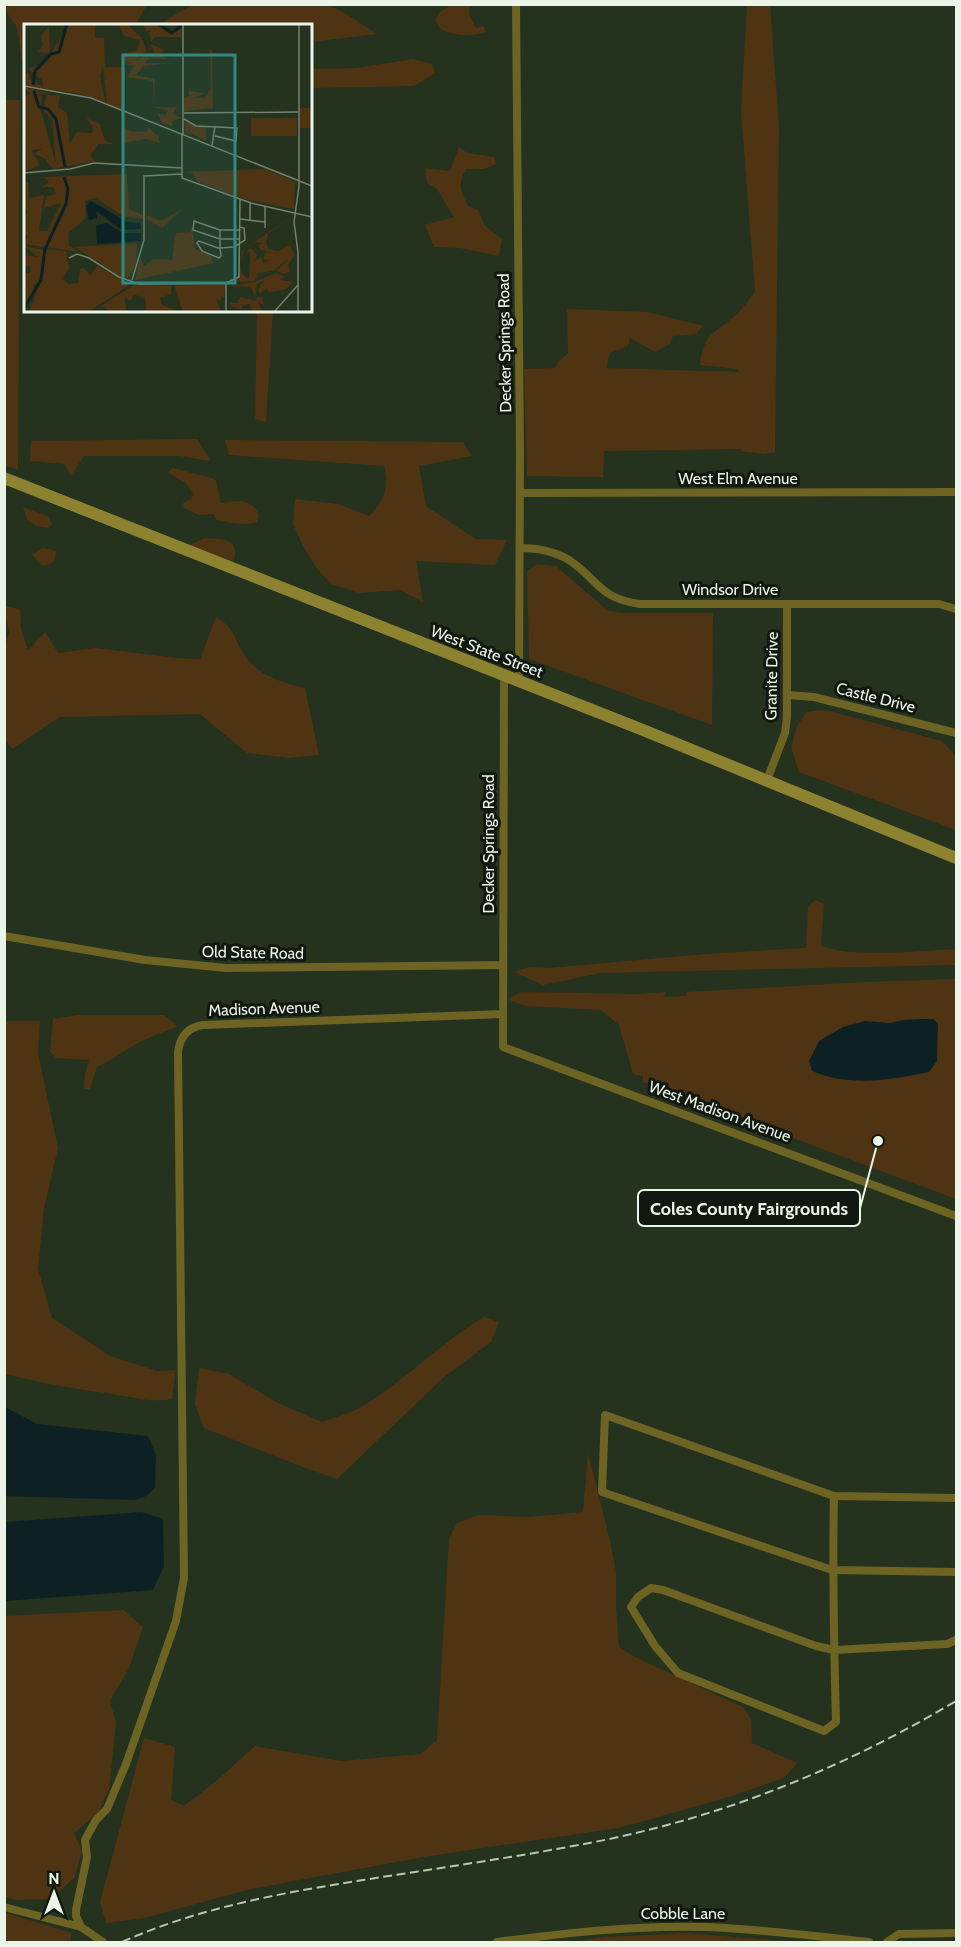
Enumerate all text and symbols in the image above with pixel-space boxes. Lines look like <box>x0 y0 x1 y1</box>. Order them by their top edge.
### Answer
inset map <box>24 24 312 312</box>
street label: Decker Springs Road <box>494 273 515 413</box>
street label: West Elm Avenue <box>678 469 798 488</box>
street label: Windsor Drive <box>682 580 778 599</box>
street label: West State Street <box>428 621 546 682</box>
street label: Granite Drive <box>761 632 782 720</box>
street label: Castle Drive <box>834 678 917 716</box>
street label: Decker Springs Road <box>479 774 498 914</box>
street label: Old State Road <box>202 942 304 963</box>
street label: Madison Avenue <box>208 997 320 1020</box>
street label: West Madison Avenue <box>646 1077 793 1146</box>
callout: Coles County Fairgrounds <box>638 1190 860 1226</box>
text: Coles County Fairgrounds <box>650 1198 848 1220</box>
north arrow <box>24 1863 84 1923</box>
text: N <box>48 1869 60 1888</box>
street label: Cobble Lane <box>641 1904 725 1923</box>

